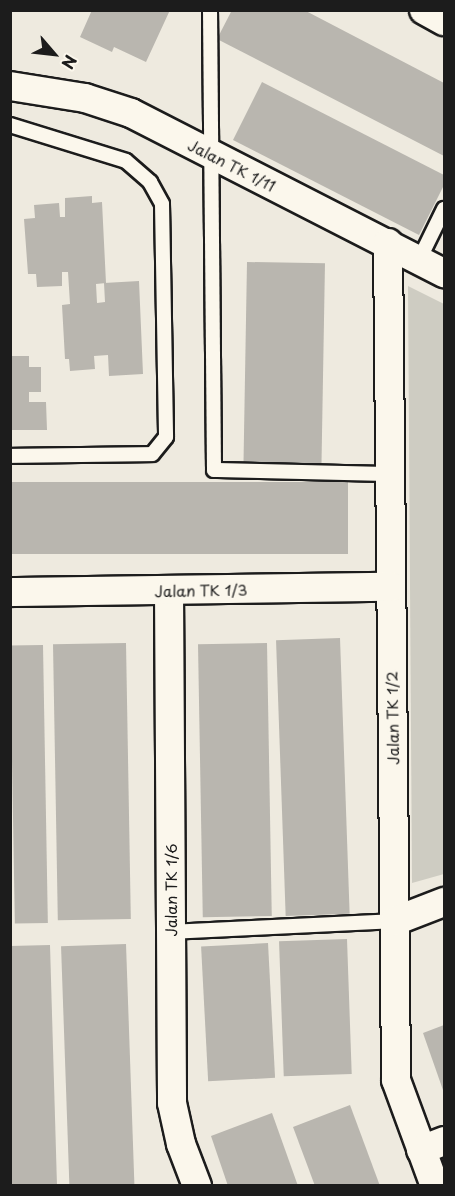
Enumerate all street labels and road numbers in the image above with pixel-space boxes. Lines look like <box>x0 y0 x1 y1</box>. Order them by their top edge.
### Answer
street label: Jalan TK 1/11 <box>185 135 279 195</box>
street label: Jalan TK 1/3 <box>154 580 248 600</box>
street label: Jalan TK 1/2 <box>382 671 402 765</box>
street label: Jalan TK 1/6 <box>162 843 180 937</box>

